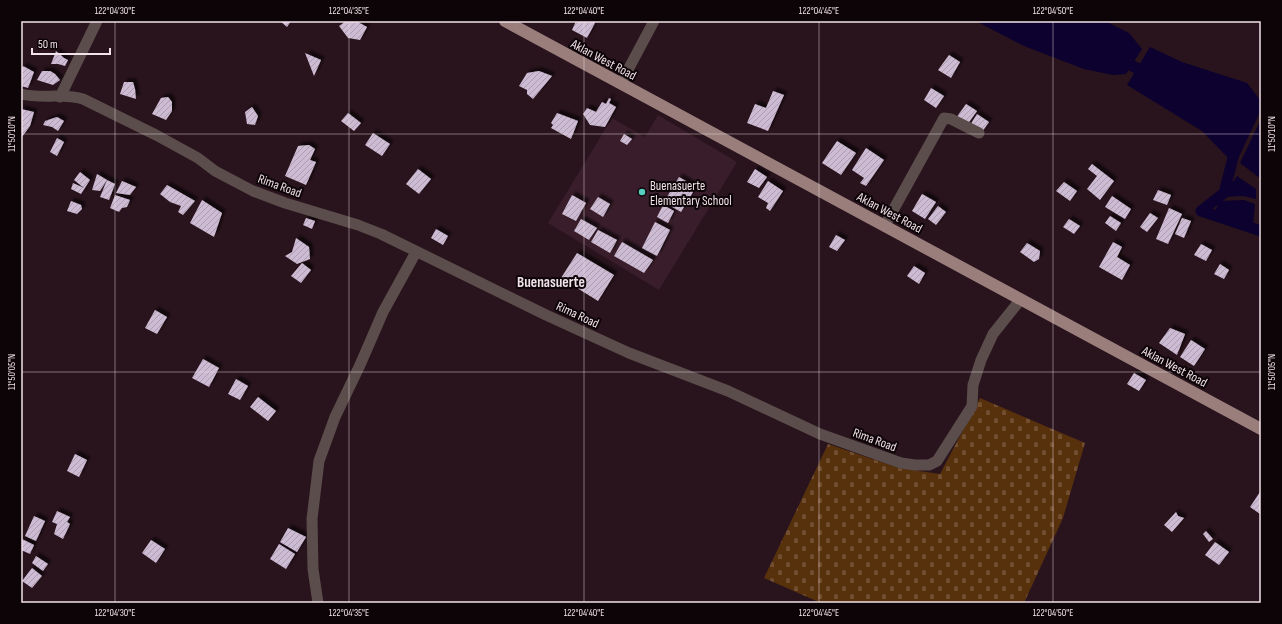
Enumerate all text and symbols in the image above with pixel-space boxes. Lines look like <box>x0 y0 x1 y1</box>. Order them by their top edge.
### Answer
text: 122°04'30"E <box>95 5 135 17</box>
text: 122°04'35"E <box>329 5 369 17</box>
text: 122°04'40"E <box>564 5 604 17</box>
text: 122°04'45"E <box>799 5 839 17</box>
text: 122°04'50"E <box>1033 5 1073 17</box>
scale bar <box>32 30 110 56</box>
street label: Aklan West Road <box>567 36 639 84</box>
text: 50 m <box>38 37 58 52</box>
text: 11°50'10"N <box>6 116 18 152</box>
text: 11°50'10"N <box>1266 116 1278 152</box>
street label: Rima Road <box>256 171 304 201</box>
place label: Buenasuerte Elementary School <box>650 178 732 209</box>
marker: Buenasuerte Elementary School <box>637 187 647 197</box>
street label: Aklan West Road <box>853 189 925 237</box>
district label: Buenasuerte <box>517 273 585 292</box>
street label: Rima Road <box>554 298 602 332</box>
street label: Aklan West Road <box>1138 343 1210 391</box>
text: 11°50'05"N <box>6 354 18 390</box>
text: 11°50'05"N <box>1266 354 1278 390</box>
street label: Rima Road <box>851 425 899 455</box>
text: 122°04'30"E <box>95 607 135 619</box>
text: 122°04'35"E <box>329 607 369 619</box>
text: 122°04'40"E <box>564 607 604 619</box>
text: 122°04'45"E <box>799 607 839 619</box>
text: 122°04'50"E <box>1033 607 1073 619</box>

